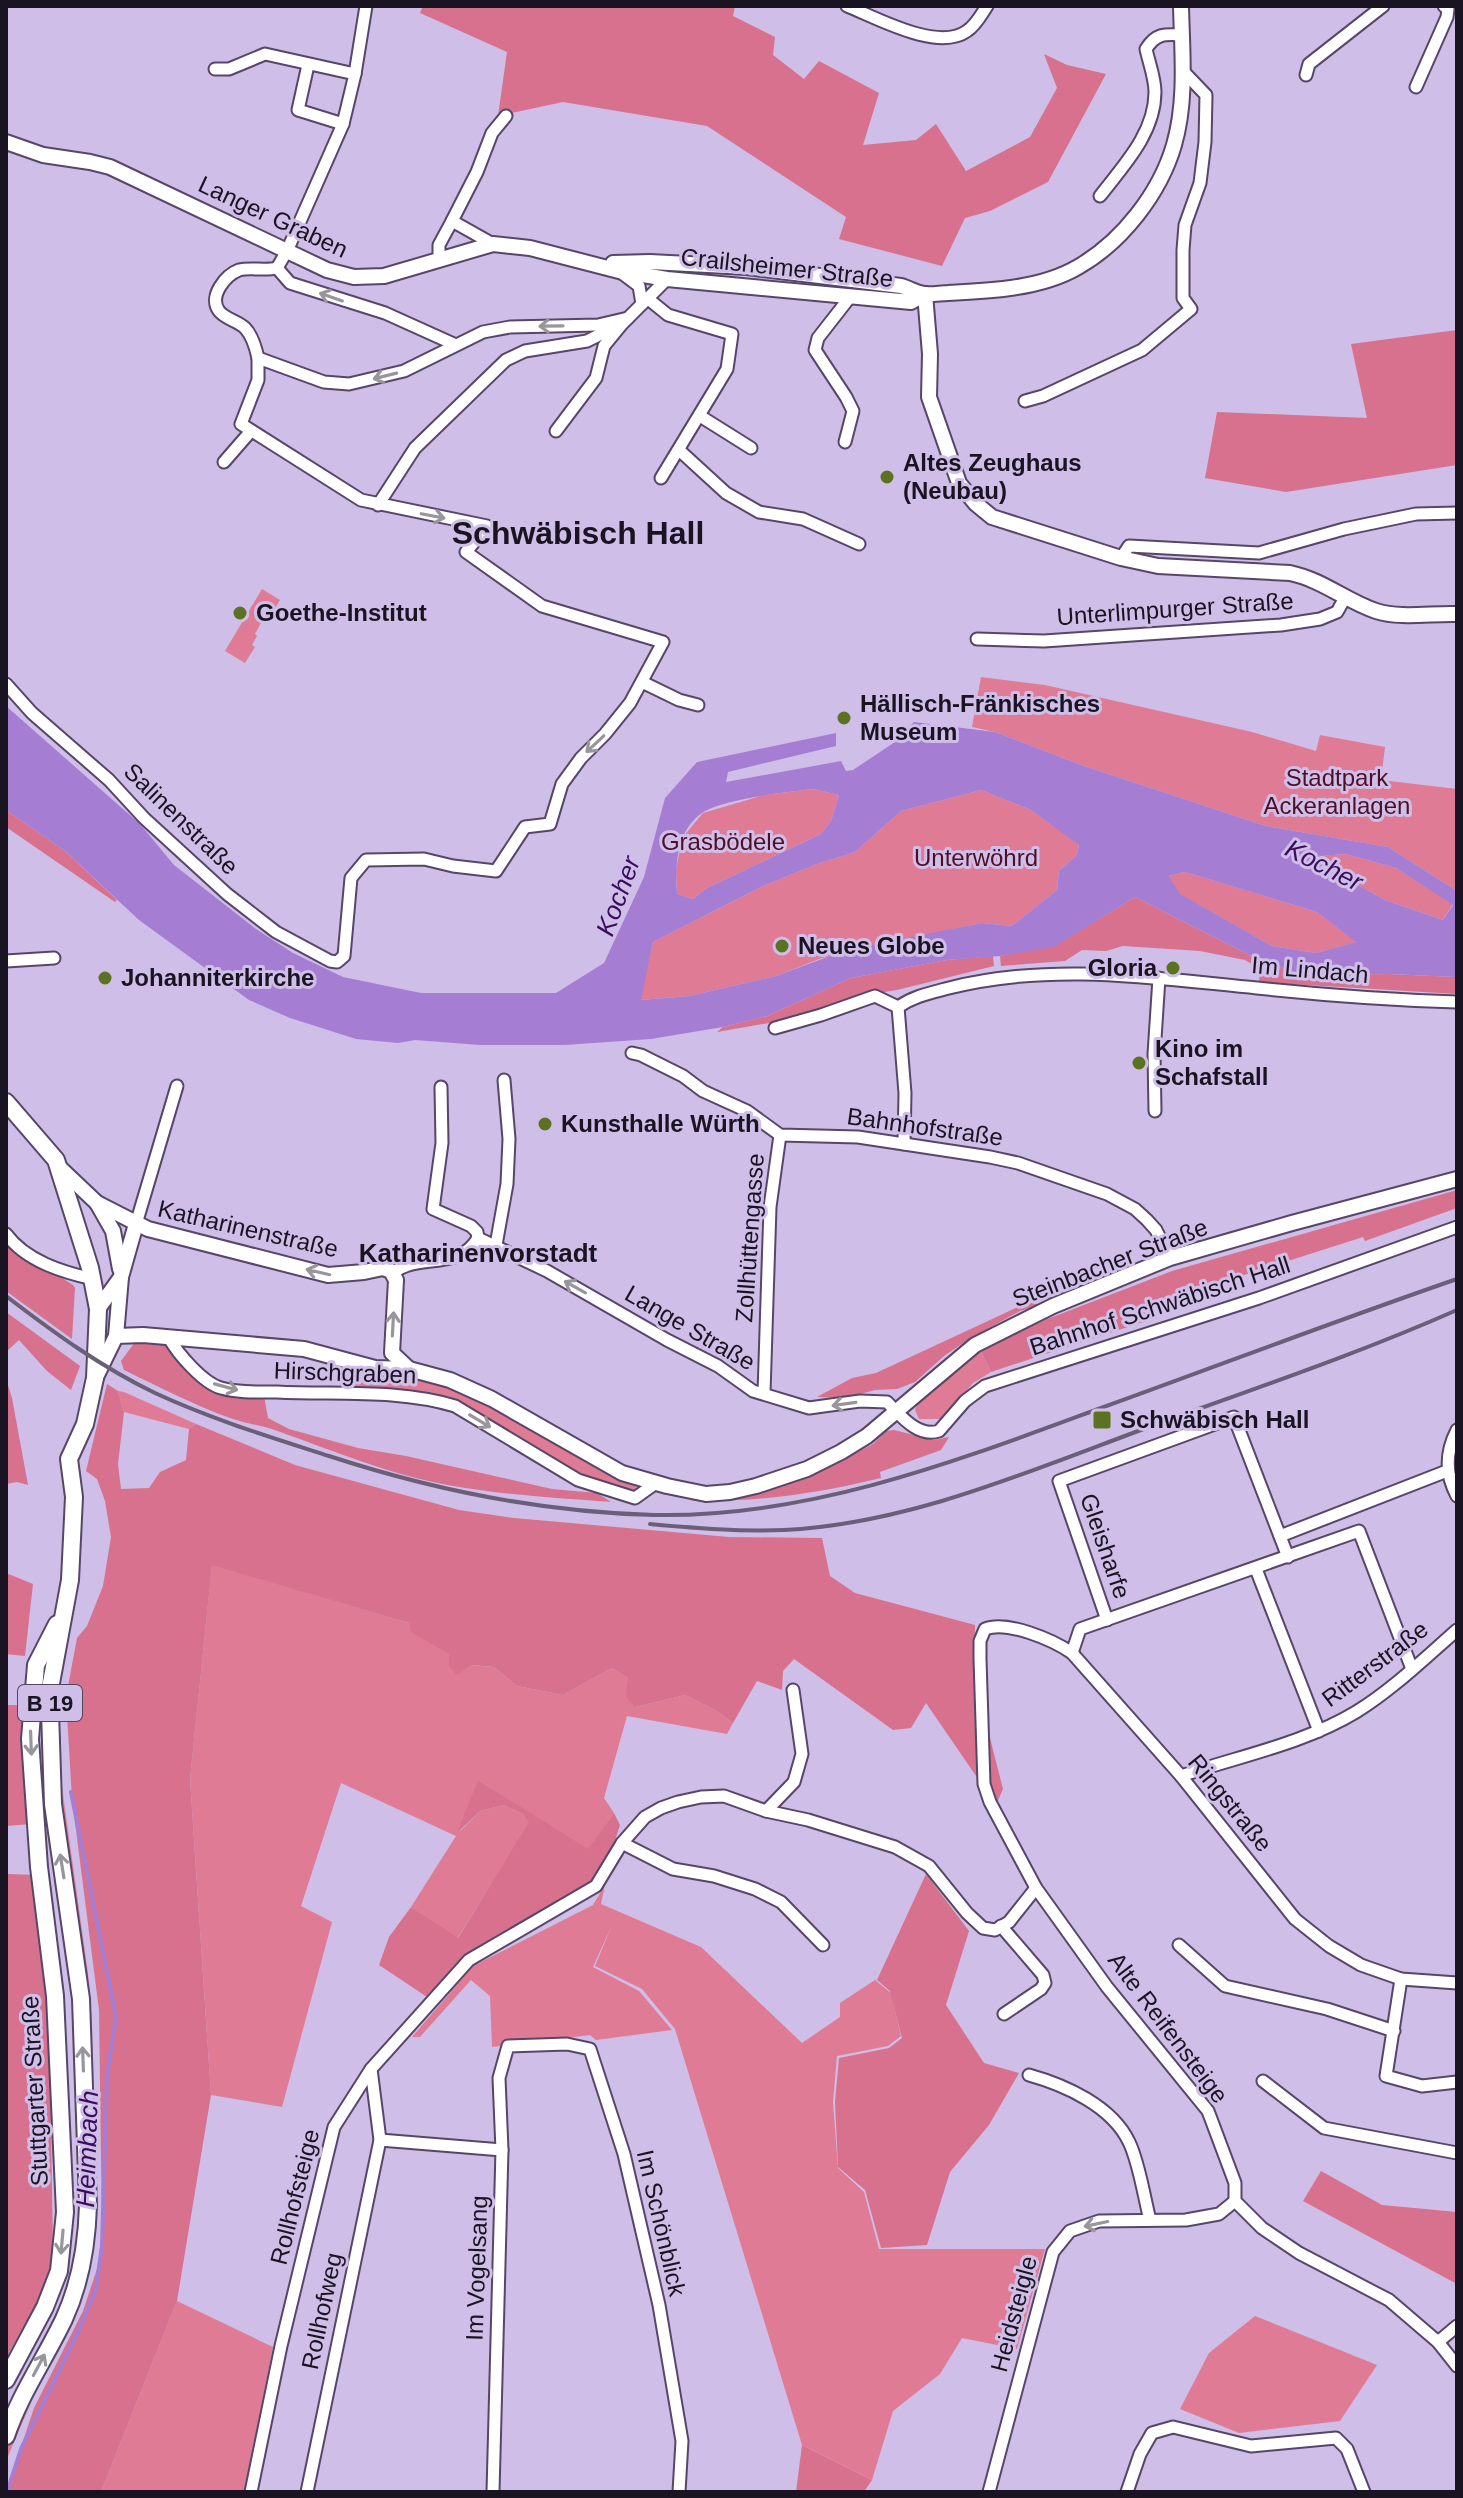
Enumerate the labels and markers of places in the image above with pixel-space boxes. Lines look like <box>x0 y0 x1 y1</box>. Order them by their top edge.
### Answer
place label: Altes Zeughaus (Neubau) <box>903 449 1082 504</box>
marker: Altes Zeughaus (Neubau) <box>878 468 896 486</box>
place label: Goethe-Institut <box>256 599 427 626</box>
marker: Goethe-Institut <box>231 604 249 622</box>
place label: Hällisch-Fränkisches Museum <box>860 690 1100 745</box>
marker: Hällisch-Fränkisches Museum <box>835 709 853 727</box>
place label: Neues Globe <box>798 932 945 959</box>
marker: Neues Globe <box>773 937 791 955</box>
place label: Gloria <box>1088 954 1158 981</box>
marker: Gloria <box>1164 959 1182 977</box>
place label: Johanniterkirche <box>121 964 314 991</box>
marker: Johanniterkirche <box>96 969 114 987</box>
place label: Kino im Schafstall <box>1155 1035 1268 1090</box>
marker: Kino im Schafstall <box>1130 1054 1148 1072</box>
place label: Kunsthalle Würth <box>561 1110 760 1137</box>
marker: Kunsthalle Würth <box>536 1115 554 1133</box>
place label: Schwäbisch Hall <box>1120 1406 1309 1433</box>
marker: Schwäbisch Hall <box>1091 1409 1113 1431</box>

